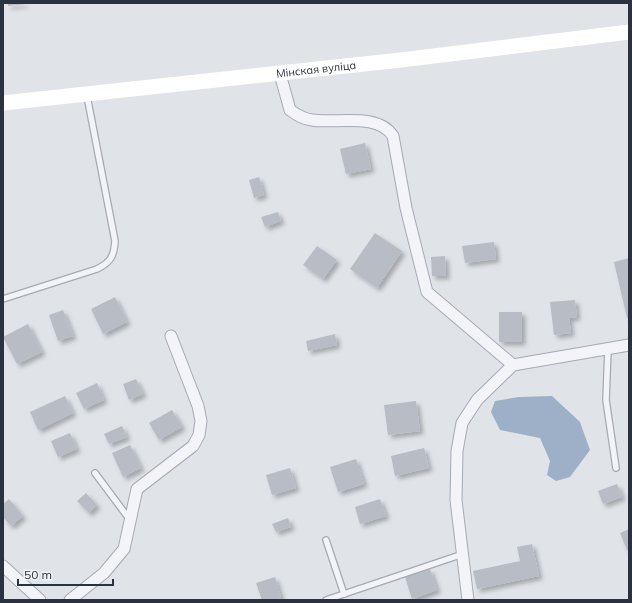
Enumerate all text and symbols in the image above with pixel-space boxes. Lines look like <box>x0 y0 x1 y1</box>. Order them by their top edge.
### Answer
street label: Мінская вуліца <box>276 58 357 80</box>
scale bar <box>18 561 113 587</box>
text: 50 m <box>24 567 52 582</box>

